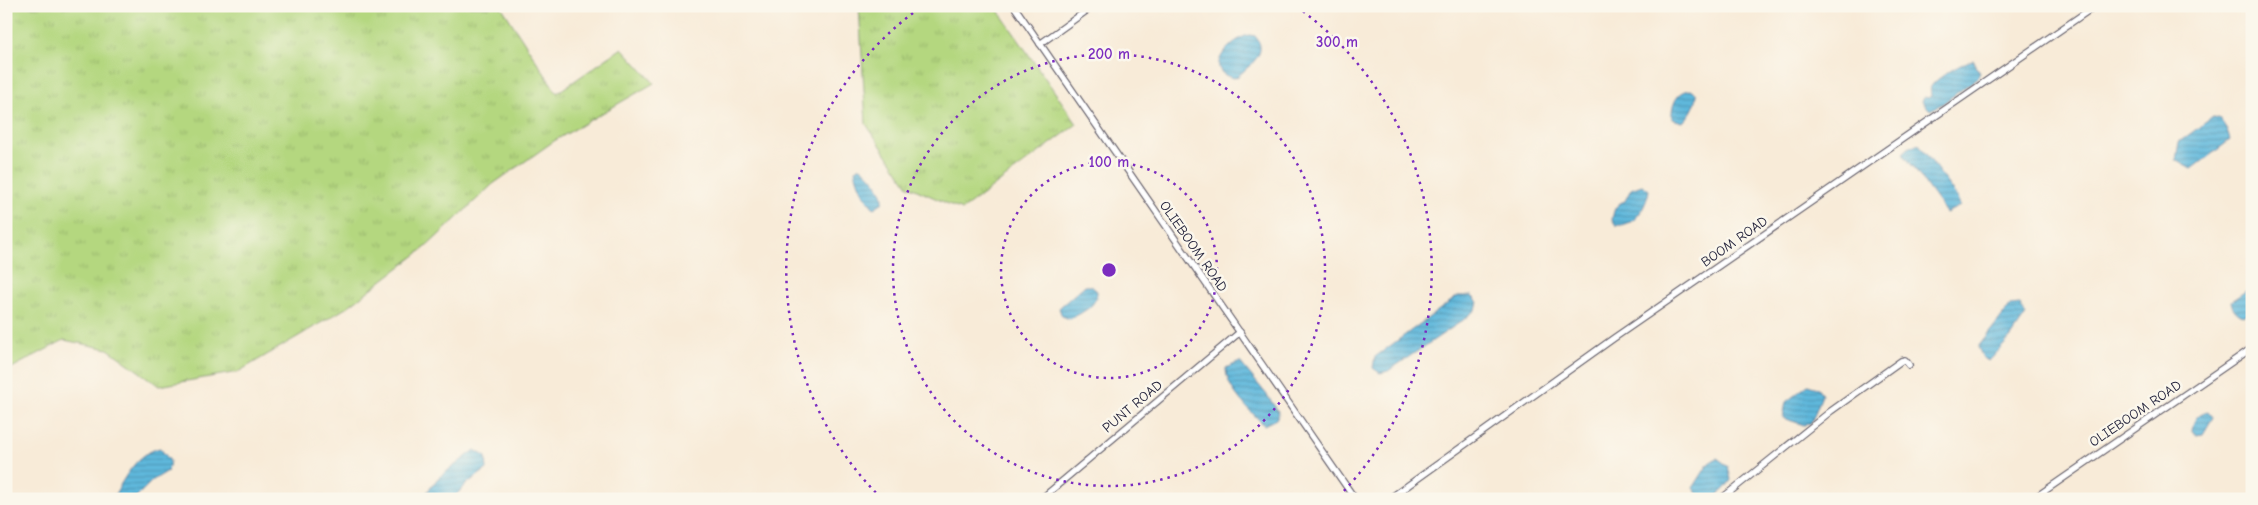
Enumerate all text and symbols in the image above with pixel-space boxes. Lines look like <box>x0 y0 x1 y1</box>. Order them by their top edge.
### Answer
text: 300 m <box>1316 33 1358 51</box>
text: 200 m <box>1088 45 1130 63</box>
text: 100 m <box>1089 153 1129 171</box>
street label: OLIEBOOM ROAD <box>1156 197 1231 295</box>
street label: BOOM ROAD <box>1698 212 1771 271</box>
centre of rings <box>1100 261 1118 279</box>
street label: PUNT ROAD <box>1099 376 1166 436</box>
street label: OLIEBOOM ROAD <box>2086 376 2185 450</box>

